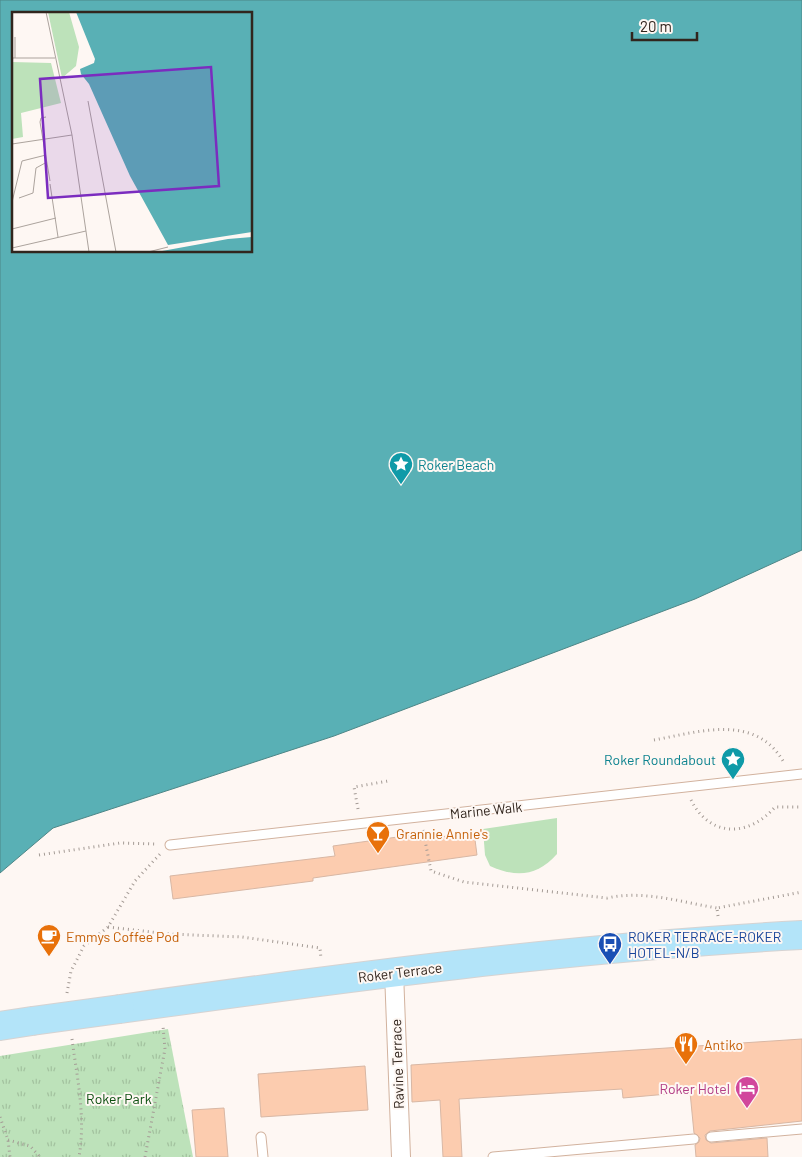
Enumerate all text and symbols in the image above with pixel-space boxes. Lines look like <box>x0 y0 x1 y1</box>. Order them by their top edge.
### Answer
scale bar <box>632 10 697 42</box>
inset map <box>12 12 252 252</box>
text: 20 m <box>640 17 672 35</box>
place icon: Roker Beach <box>388 451 414 485</box>
place label: Roker Beach <box>418 456 494 473</box>
place icon: Roker Roundabout <box>720 746 746 780</box>
place label: Roker Roundabout <box>604 751 716 768</box>
street label: Marine Walk <box>449 798 523 822</box>
bar icon: Grannie Annie's <box>365 820 391 854</box>
place label: Grannie Annie's <box>396 825 489 842</box>
cafe icon: Emmys Coffee Pod <box>36 923 62 957</box>
place label: Emmys Coffee Pod <box>66 928 179 945</box>
place label: ROKER TERRACE-ROKER HOTEL-N/B <box>628 928 781 961</box>
bus stop icon: ROKER TERRACE-ROKER HOTEL-N/B <box>597 931 623 965</box>
street label: Roker Terrace <box>357 958 443 986</box>
street label: Ravine Terrace <box>387 1019 407 1109</box>
restaurant icon: Antiko <box>673 1031 699 1065</box>
place label: Antiko <box>704 1036 743 1053</box>
hotel icon: Roker Hotel <box>734 1075 760 1109</box>
place label: Roker Hotel <box>659 1080 730 1097</box>
park label: Roker Park <box>86 1090 152 1107</box>

